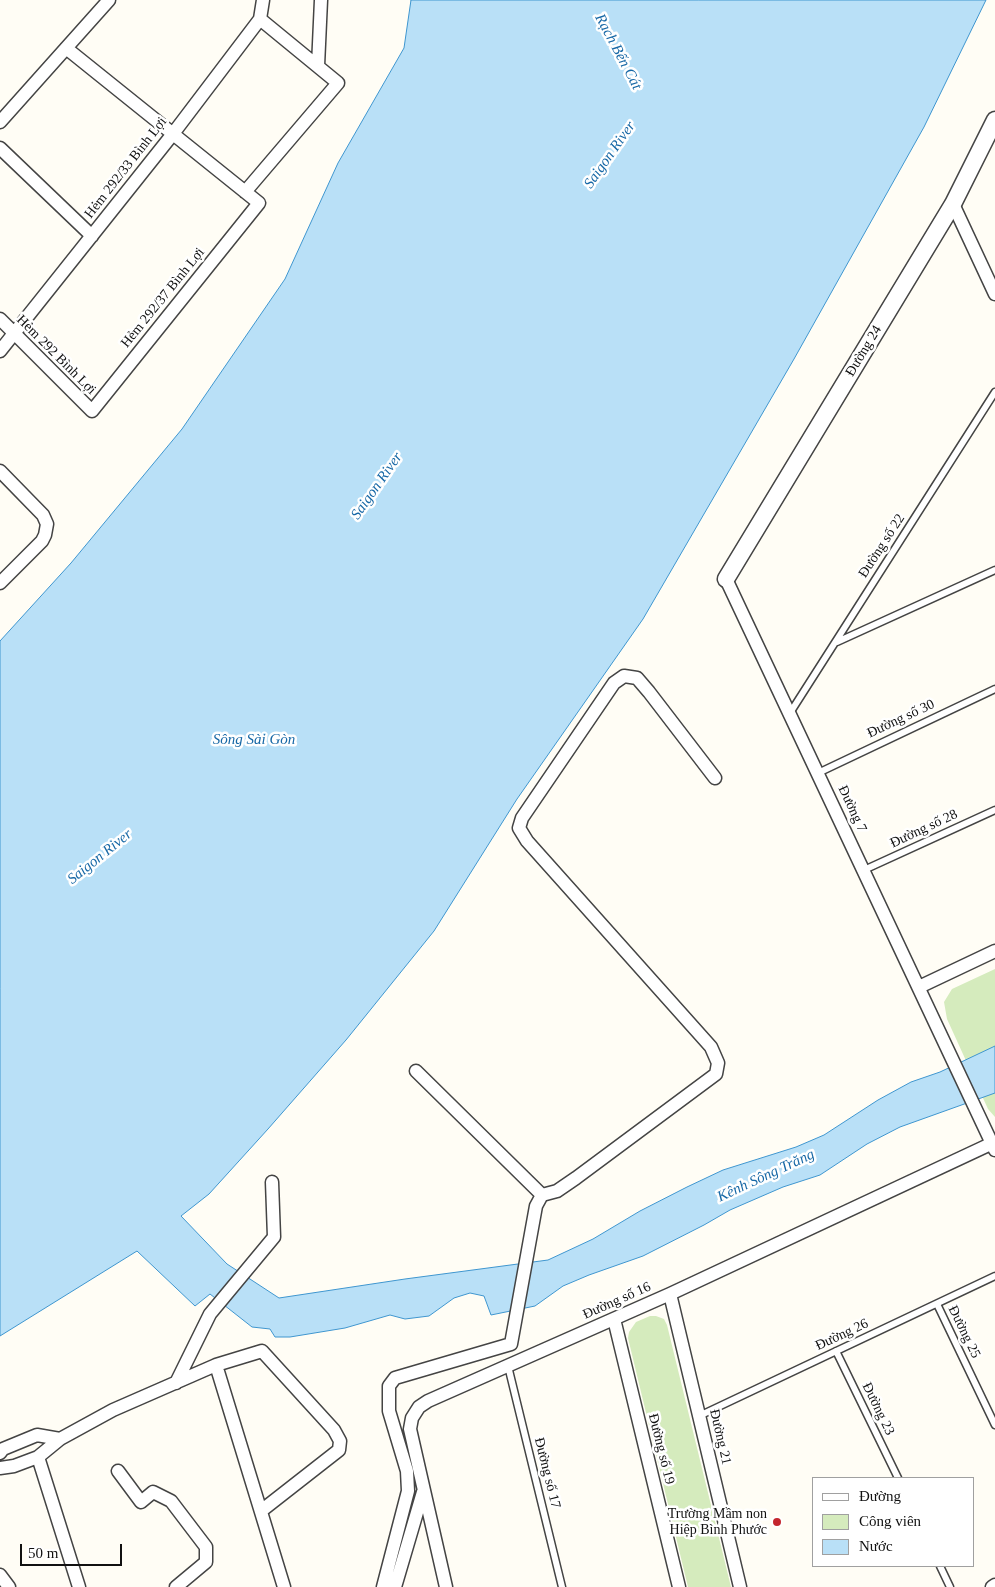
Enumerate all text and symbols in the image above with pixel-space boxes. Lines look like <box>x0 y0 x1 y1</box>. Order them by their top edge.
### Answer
water label: Rạch Bến Cát <box>590 11 646 93</box>
street label: Hẻm 292/33 Bình Lợi <box>81 114 171 222</box>
water label: Saigon River <box>580 118 640 192</box>
street label: Hẻm 292/37 Bình Lợi <box>118 245 208 351</box>
street label: Hẻm 292 Bình Lợi <box>13 312 99 398</box>
street label: Đường 24 <box>842 322 886 380</box>
water label: Saigon River <box>347 449 407 523</box>
street label: Đường số 22 <box>855 511 909 581</box>
street label: Đường số 30 <box>865 696 937 742</box>
water label: Sông Sài Gòn <box>213 731 295 749</box>
street label: Đường 7 <box>834 783 870 835</box>
street label: Đường số 28 <box>888 806 960 852</box>
water label: Saigon River <box>64 825 136 889</box>
water label: Kênh Sông Trăng <box>715 1146 817 1206</box>
street label: Đường số 16 <box>580 1279 654 1323</box>
street label: Đường 25 <box>944 1303 984 1361</box>
street label: Đường 26 <box>813 1315 871 1355</box>
street label: Đường 23 <box>858 1380 898 1438</box>
street label: Đường 21 <box>705 1408 735 1466</box>
street label: Đường số 19 <box>644 1412 678 1486</box>
street label: Đường số 17 <box>530 1436 564 1510</box>
legend <box>812 1477 975 1567</box>
text: Đường <box>859 1488 901 1504</box>
place label: Trường Mầm non Hiệp Bình Phước <box>668 1506 767 1538</box>
text: Công viên <box>859 1513 921 1529</box>
marker: Trường Mầm non Hiệp Bình Phước <box>771 1516 783 1528</box>
scale bar <box>22 1534 125 1566</box>
text: Nước <box>859 1538 893 1554</box>
text: 50 m <box>28 1545 58 1561</box>

